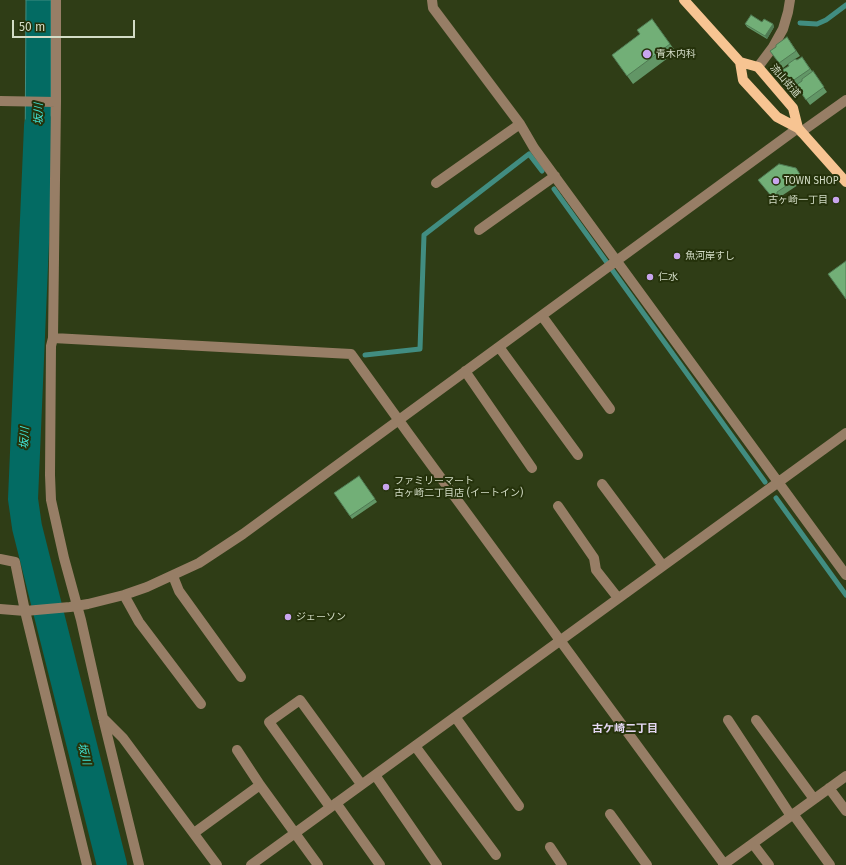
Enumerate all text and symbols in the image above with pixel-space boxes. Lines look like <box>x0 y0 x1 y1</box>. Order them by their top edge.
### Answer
scale bar <box>14 12 137 38</box>
text: 50 m <box>19 20 45 34</box>
marker: 青木内科 <box>641 48 653 60</box>
place label: 青木内科 <box>656 48 696 60</box>
street label: 流山街道 <box>767 62 803 100</box>
water label: 坂川 <box>32 103 46 125</box>
place label: TOWN SHOP <box>784 175 838 187</box>
marker: TOWN SHOP <box>771 176 781 186</box>
place label: 古ヶ崎一丁目 <box>768 194 828 206</box>
marker: 古ヶ崎一丁目 <box>831 195 841 205</box>
place label: 魚河岸すし <box>685 250 735 262</box>
marker: 魚河岸すし <box>672 251 682 261</box>
place label: 仁水 <box>658 271 678 283</box>
marker: 仁水 <box>645 272 655 282</box>
water label: 坂川 <box>18 427 32 449</box>
place label: ファミリーマート 古ヶ崎二丁目店 (イートイン) <box>394 475 523 498</box>
marker: ファミリーマート 古ヶ崎二丁目店 (イートイン) <box>381 482 391 492</box>
place label: ジェーソン <box>296 611 346 623</box>
marker: ジェーソン <box>283 612 293 622</box>
district label: 古ケ崎二丁目 <box>592 722 658 736</box>
water label: 坂川 <box>75 742 93 766</box>

